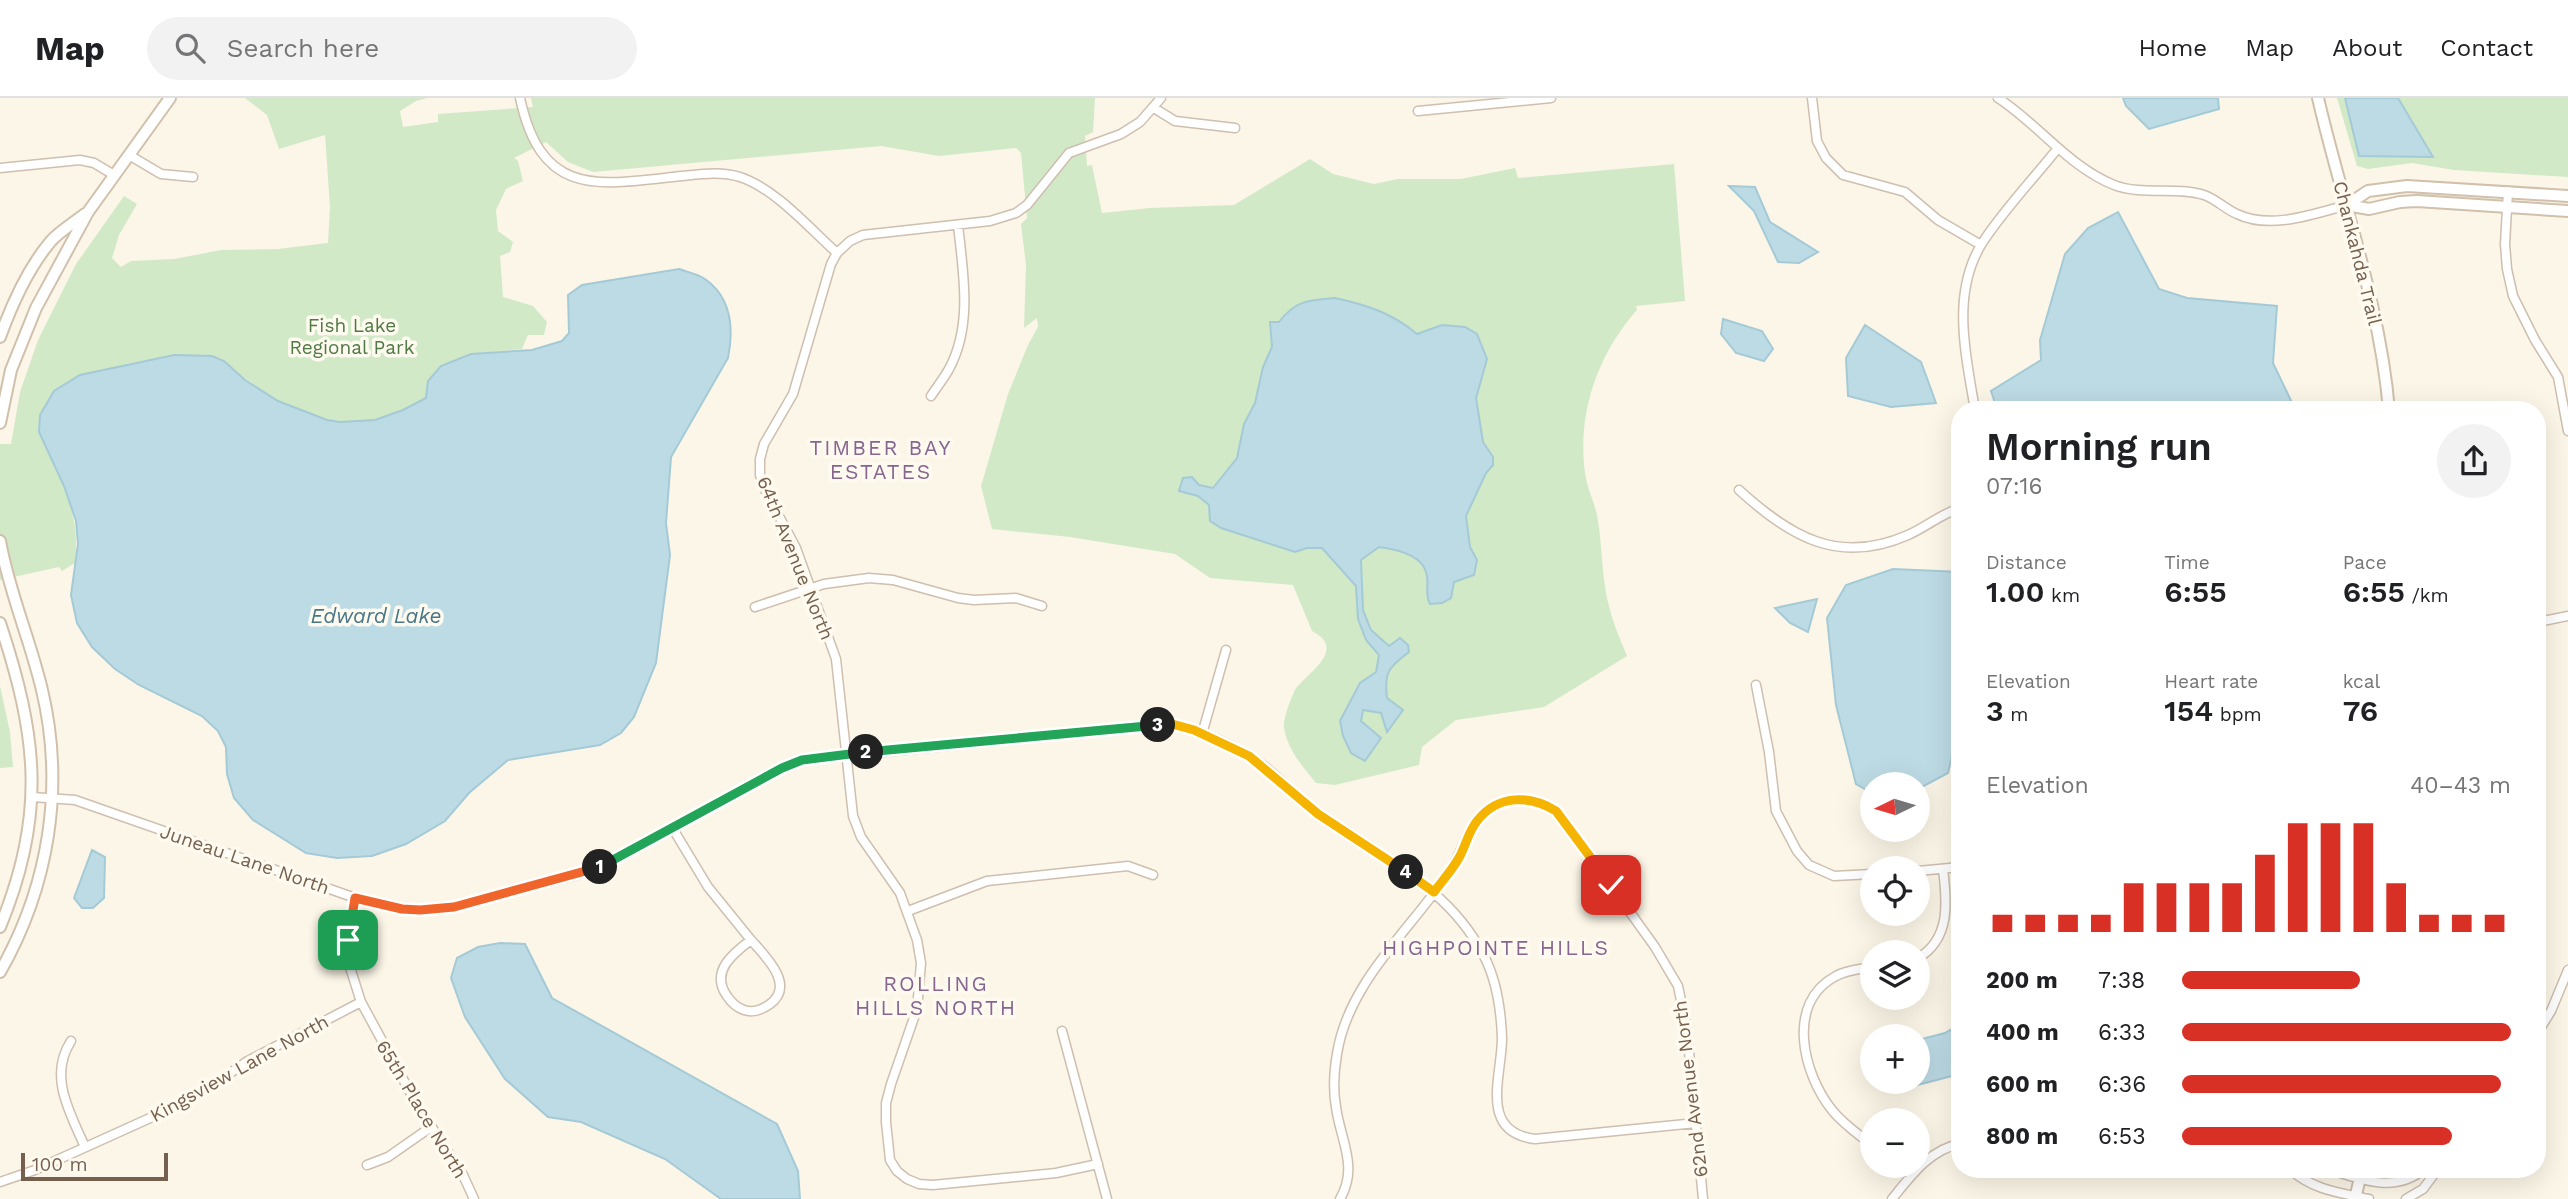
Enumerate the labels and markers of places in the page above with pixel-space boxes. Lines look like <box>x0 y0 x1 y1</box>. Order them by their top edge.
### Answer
pin: 3 <box>1140 708 1176 742</box>
pin: 2 <box>848 734 884 770</box>
pin: 1 <box>582 850 618 884</box>
pin: 4 <box>1388 854 1424 890</box>
pin <box>1581 855 1641 915</box>
pin <box>318 910 378 970</box>

